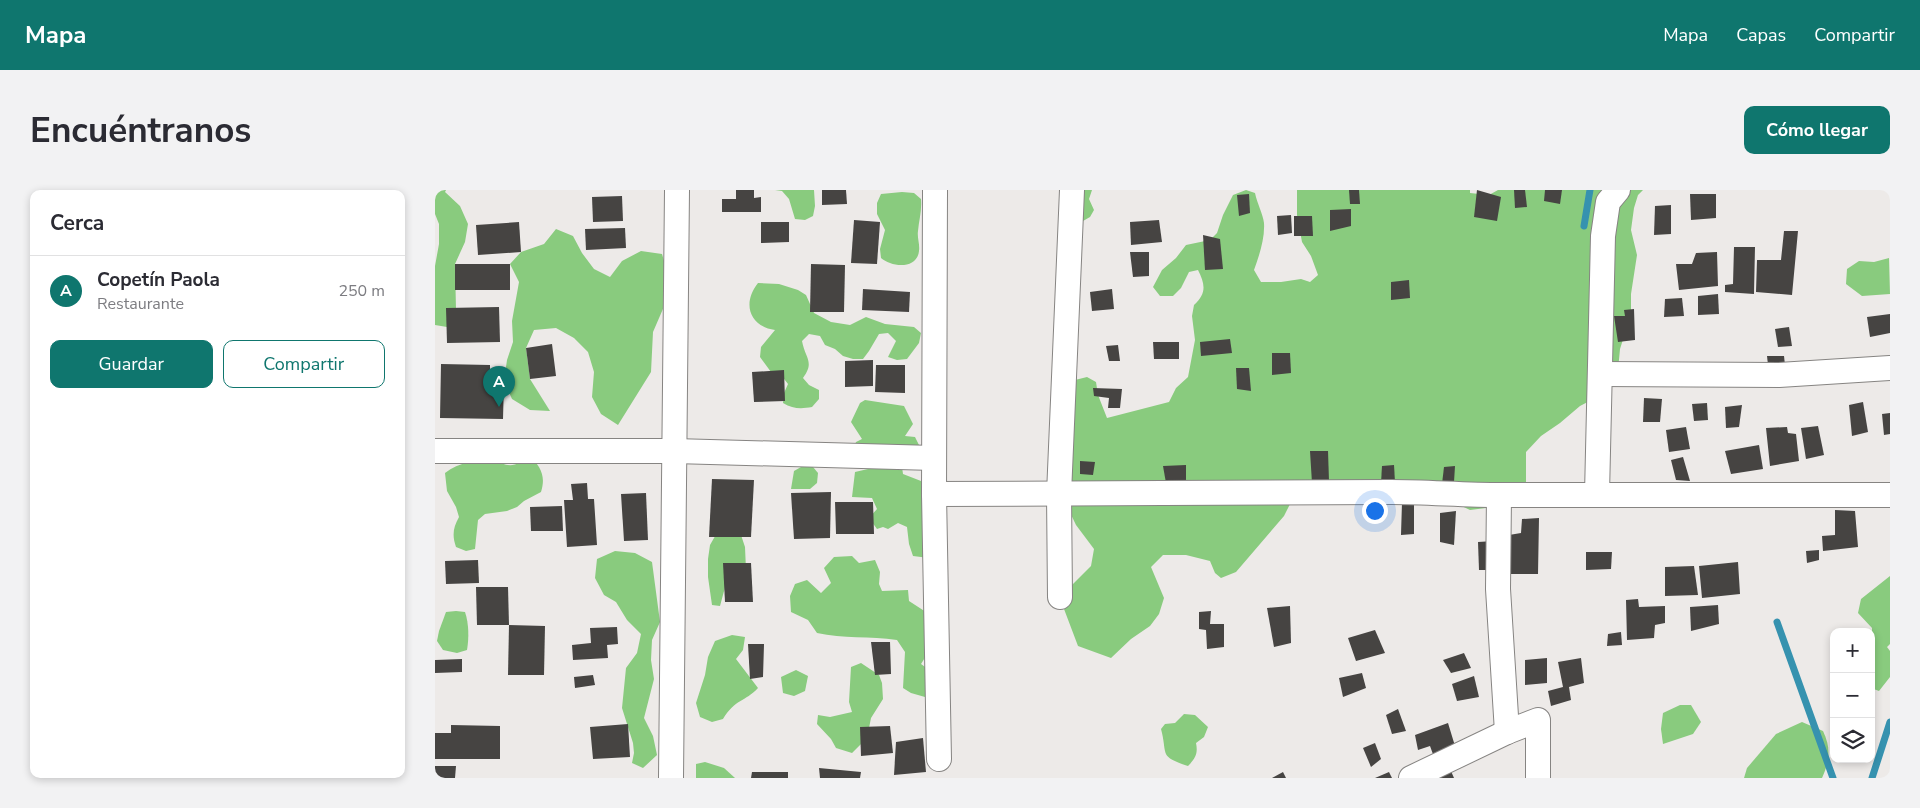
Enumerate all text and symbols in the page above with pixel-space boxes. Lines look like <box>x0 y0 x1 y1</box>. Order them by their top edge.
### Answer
text: Mapa <box>25 19 87 51</box>
text: Mapa <box>1663 23 1708 47</box>
text: Capas <box>1736 23 1786 47</box>
text: Compartir <box>1814 23 1895 47</box>
button: Cómo llegar <box>1744 106 1890 154</box>
text: Encuéntranos <box>30 107 251 154</box>
text: Cerca <box>50 209 104 237</box>
text: Copetín Paola <box>97 267 220 293</box>
text: A <box>60 280 72 302</box>
text: 250 m <box>338 280 385 302</box>
text: Restaurante <box>97 293 184 315</box>
button: Guardar <box>50 340 213 388</box>
button: Compartir <box>223 340 385 388</box>
pin: A <box>483 366 515 407</box>
your location <box>1362 498 1388 524</box>
map controls <box>1830 628 1875 763</box>
button: + <box>1830 628 1875 673</box>
button: − <box>1830 673 1875 718</box>
button: layers <box>1830 718 1875 763</box>

